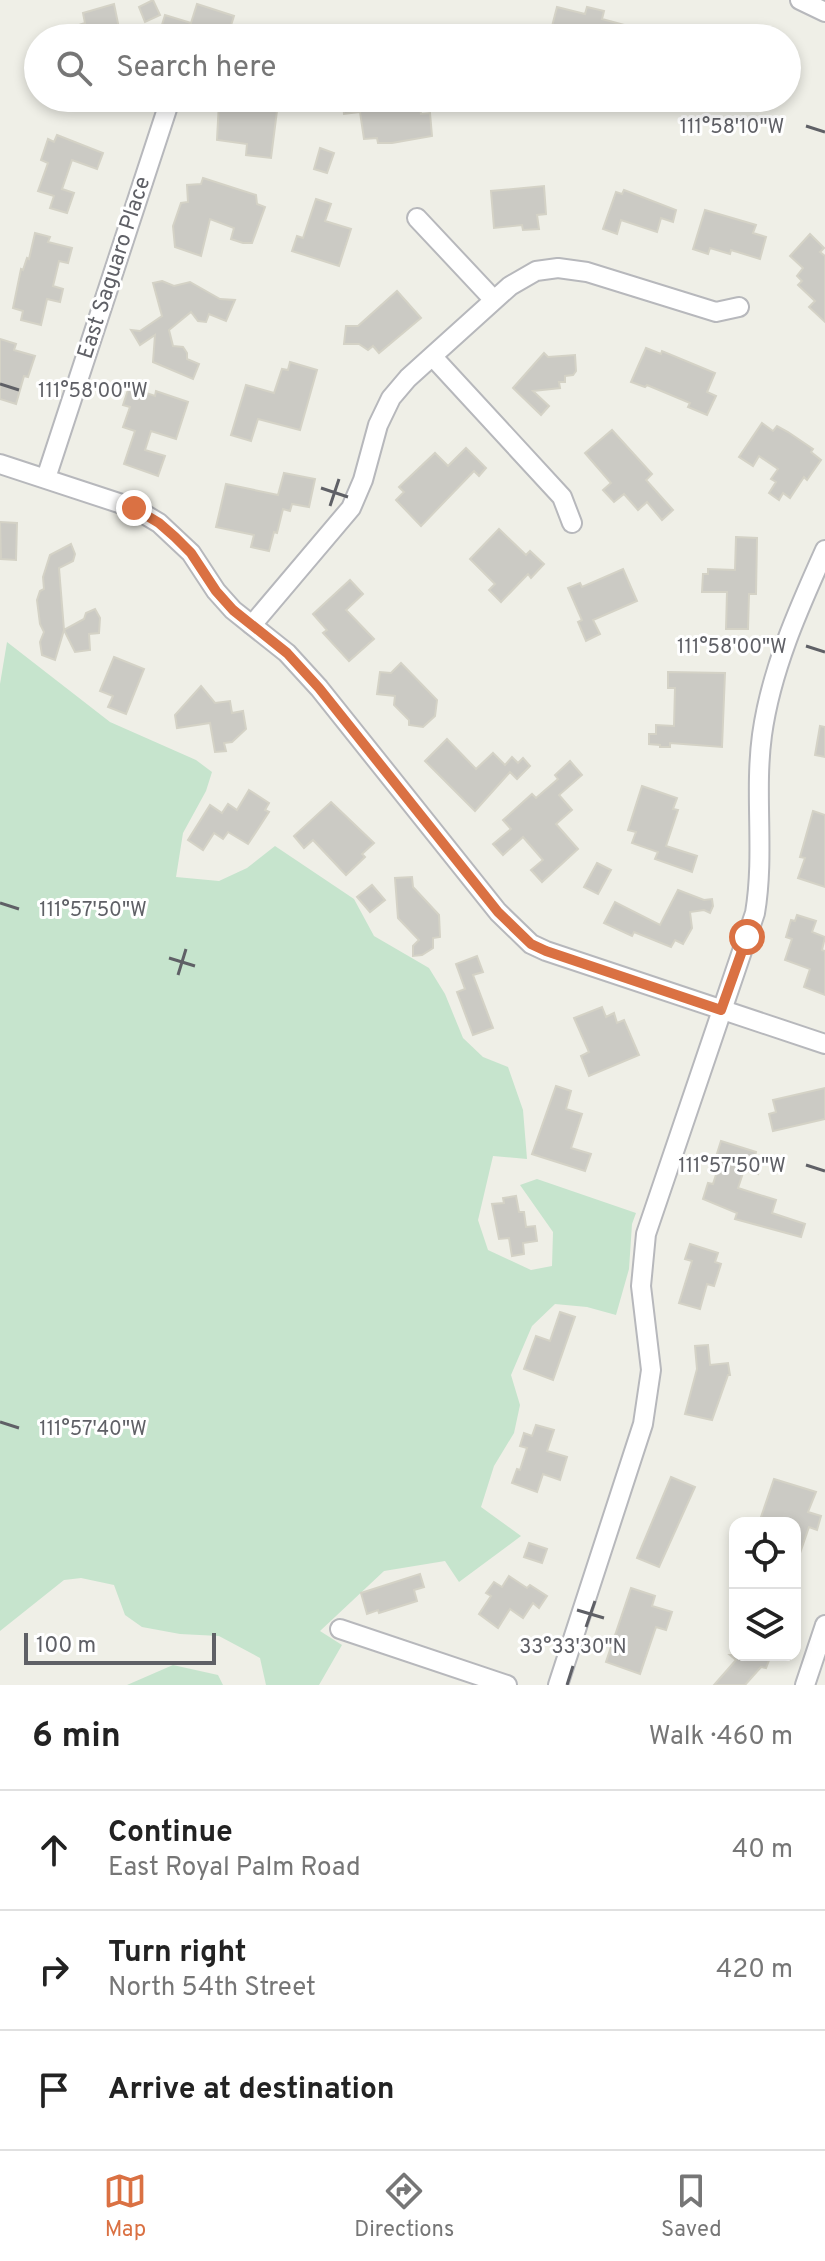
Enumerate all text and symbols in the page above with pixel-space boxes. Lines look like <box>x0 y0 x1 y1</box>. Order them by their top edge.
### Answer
search box <box>24 24 801 112</box>
icon: search <box>52 46 96 90</box>
text: Search here <box>116 50 276 87</box>
text: 111°58'10"W <box>680 115 784 141</box>
street label: East Saguaro Place <box>73 173 157 363</box>
text: 111°58'00"W <box>38 379 148 405</box>
route end <box>116 490 152 526</box>
text: 111°58'00"W <box>677 635 787 661</box>
text: 111°57'50"W <box>39 898 147 924</box>
route start <box>729 919 765 955</box>
text: 111°57'50"W <box>678 1154 786 1180</box>
text: 111°57'40"W <box>39 1417 147 1443</box>
map controls <box>729 1517 801 1661</box>
button: locate <box>729 1517 801 1589</box>
button: layers <box>729 1589 801 1661</box>
scale bar <box>24 1629 216 1665</box>
text: 100 m <box>36 1633 96 1660</box>
text: 33°33'30"N <box>519 1635 627 1661</box>
text: 6 min <box>32 1716 121 1759</box>
text: Walk · 460 m <box>649 1721 793 1754</box>
text: Continue <box>108 1815 233 1852</box>
icon: ahead <box>32 1828 76 1872</box>
text: 40 m <box>732 1834 793 1867</box>
text: East Royal Palm Road <box>108 1852 361 1885</box>
text: Turn right <box>108 1935 246 1972</box>
icon: right <box>32 1948 76 1992</box>
text: 420 m <box>716 1954 793 1987</box>
text: North 54th Street <box>108 1972 316 2005</box>
icon: arrive <box>32 2068 76 2112</box>
text: Arrive at destination <box>108 2072 394 2109</box>
tab: Map <box>103 2169 147 2244</box>
tab: Directions <box>354 2169 454 2244</box>
tab: Saved <box>661 2169 722 2244</box>

